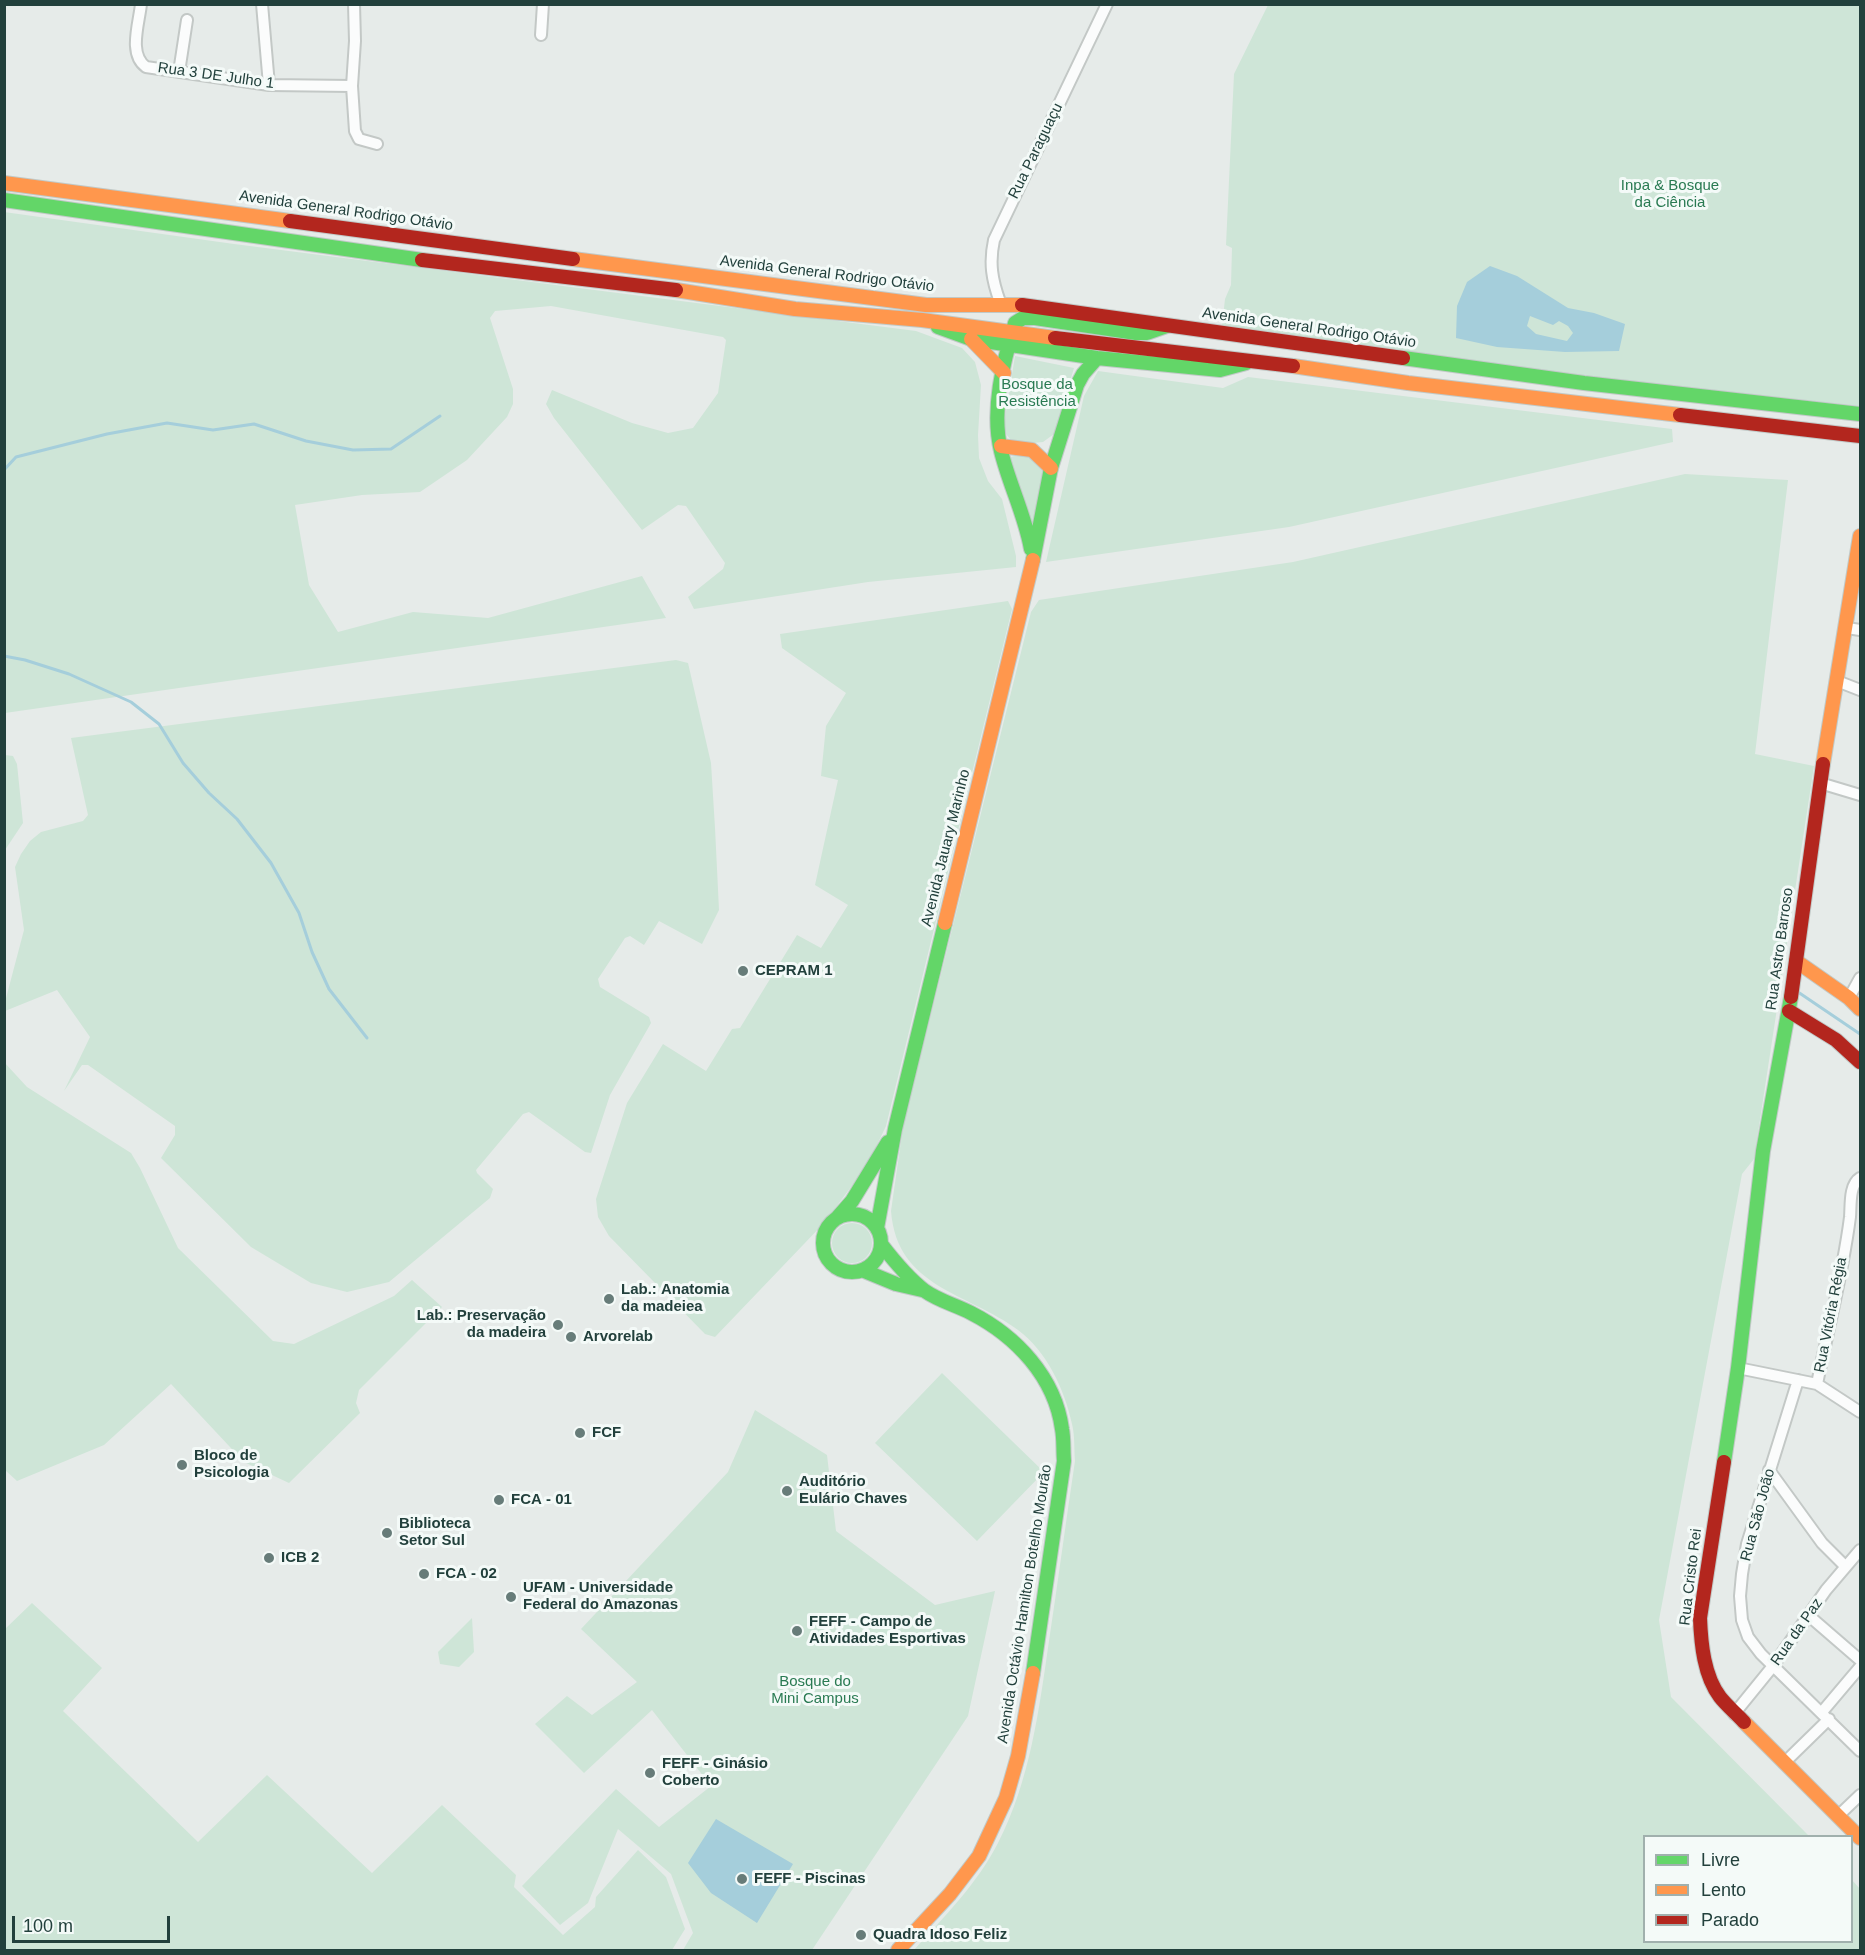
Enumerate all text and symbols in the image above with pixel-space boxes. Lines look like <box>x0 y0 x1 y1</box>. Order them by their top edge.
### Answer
street label: Rua 3 DE Julho 1 <box>157 59 275 93</box>
street label: Rua Paraguaçu <box>1005 100 1067 202</box>
park label: Inpa & Bosque da Ciência <box>1621 177 1719 212</box>
street label: Avenida General Rodrigo Otávio <box>238 187 454 235</box>
street label: Avenida General Rodrigo Otávio <box>719 252 935 296</box>
street label: Avenida General Rodrigo Otávio <box>1201 304 1417 352</box>
park label: Bosque da Resistência <box>998 376 1076 411</box>
street label: Avenida Jauary Marinho <box>918 767 974 929</box>
street label: Rua Astro Barroso <box>1763 887 1797 1011</box>
place label: CEPRAM 1 <box>755 962 833 980</box>
marker: CEPRAM 1 <box>736 964 750 978</box>
street label: Rua Vitória Régia <box>1811 1256 1851 1374</box>
place label: Lab.: Anatomia da madeiea <box>621 1281 729 1316</box>
marker: Lab.: Anatomia da madeiea <box>602 1292 616 1306</box>
place label: Lab.: Preservação da madeira <box>417 1307 546 1342</box>
marker: Lab.: Preservação da madeira <box>551 1318 565 1332</box>
place label: Arvorelab <box>583 1328 653 1346</box>
marker: Arvorelab <box>564 1330 578 1344</box>
place label: FCF <box>592 1424 621 1442</box>
marker: FCF <box>573 1426 587 1440</box>
place label: Bloco de Psicologia <box>194 1447 269 1482</box>
marker: Bloco de Psicologia <box>175 1458 189 1472</box>
street label: Avenida Octávio Hamilton Botelho Mourão <box>994 1463 1056 1745</box>
street label: Rua São João <box>1737 1467 1779 1563</box>
place label: Auditório Eulário Chaves <box>799 1473 907 1508</box>
marker: Auditório Eulário Chaves <box>780 1484 794 1498</box>
place label: FCA - 01 <box>511 1491 572 1509</box>
marker: FCA - 01 <box>492 1493 506 1507</box>
place label: Biblioteca Setor Sul <box>399 1515 471 1550</box>
marker: Biblioteca Setor Sul <box>380 1526 394 1540</box>
street label: Rua Cristo Rei <box>1676 1528 1706 1626</box>
place label: ICB 2 <box>281 1549 319 1567</box>
marker: ICB 2 <box>262 1551 276 1565</box>
place label: FCA - 02 <box>436 1565 497 1583</box>
marker: FCA - 02 <box>417 1567 431 1581</box>
place label: UFAM - Universidade Federal do Amazonas <box>523 1579 678 1614</box>
marker: UFAM - Universidade Federal do Amazonas <box>504 1590 518 1604</box>
street label: Rua da Paz <box>1767 1595 1827 1669</box>
place label: FEFF - Campo de Atividades Esportivas <box>809 1613 966 1648</box>
marker: FEFF - Campo de Atividades Esportivas <box>790 1624 804 1638</box>
park label: Bosque do Mini Campus <box>771 1673 859 1708</box>
place label: FEFF - Ginásio Coberto <box>662 1755 768 1790</box>
marker: FEFF - Ginásio Coberto <box>643 1766 657 1780</box>
legend <box>1643 1835 1853 1943</box>
text: Livre <box>1701 1850 1740 1870</box>
place label: FEFF - Piscinas <box>754 1870 866 1888</box>
marker: FEFF - Piscinas <box>735 1872 749 1886</box>
text: Lento <box>1701 1880 1746 1900</box>
scale bar <box>15 1904 172 1942</box>
text: Parado <box>1701 1910 1759 1930</box>
text: 100 m <box>23 1916 73 1936</box>
place label: Quadra Idoso Feliz <box>873 1926 1007 1944</box>
marker: Quadra Idoso Feliz <box>854 1928 868 1942</box>

